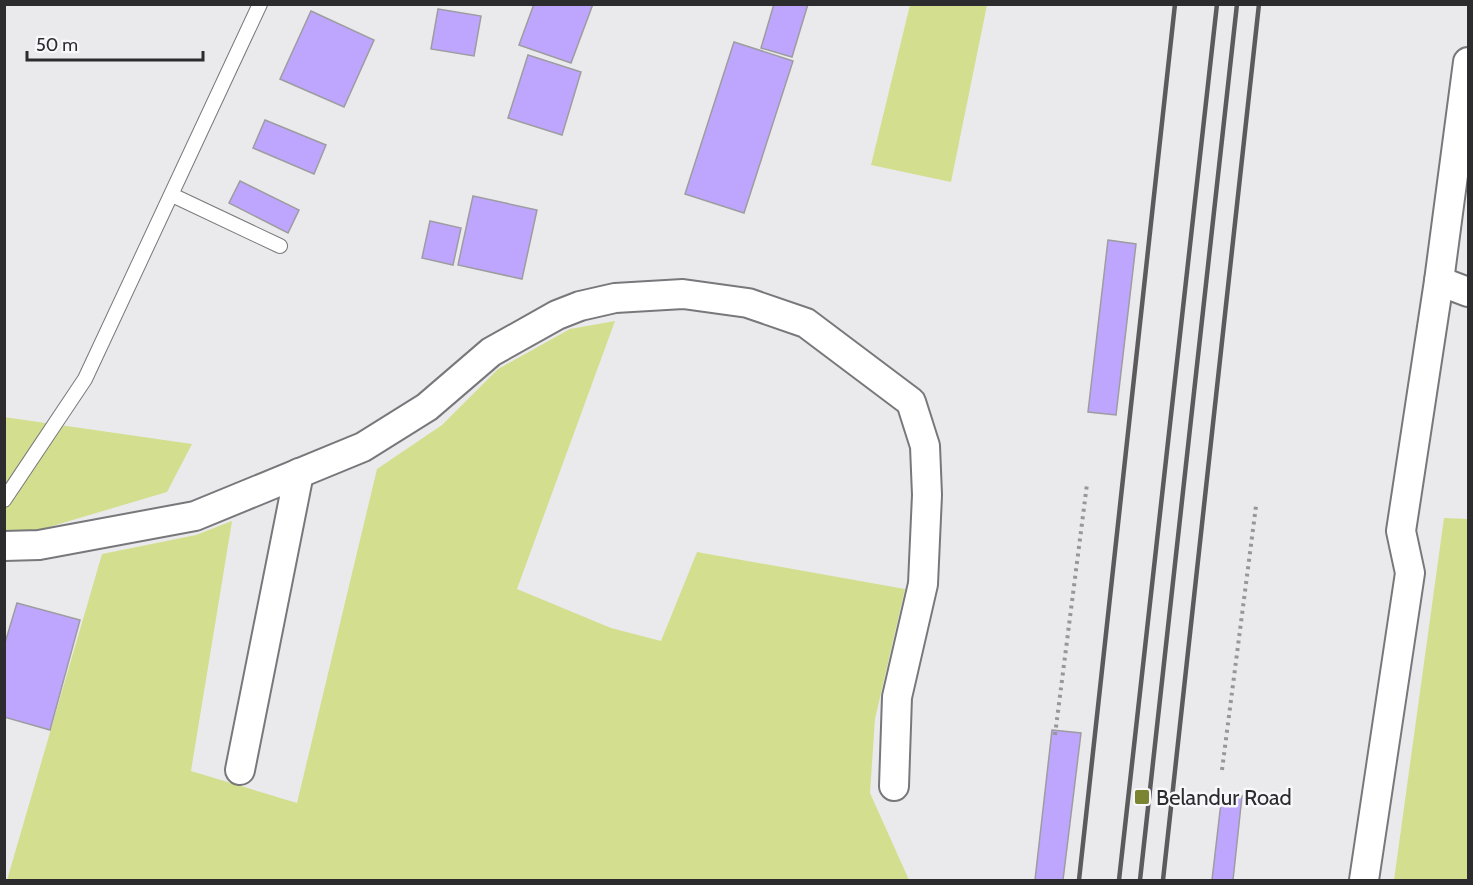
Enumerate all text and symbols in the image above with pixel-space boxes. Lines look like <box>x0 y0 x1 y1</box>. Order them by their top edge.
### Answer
scale bar <box>27 24 202 62</box>
text: 50 m <box>36 34 78 56</box>
place label: Belandur Road <box>1156 784 1292 811</box>
marker: Belandur Road <box>1133 788 1151 806</box>

